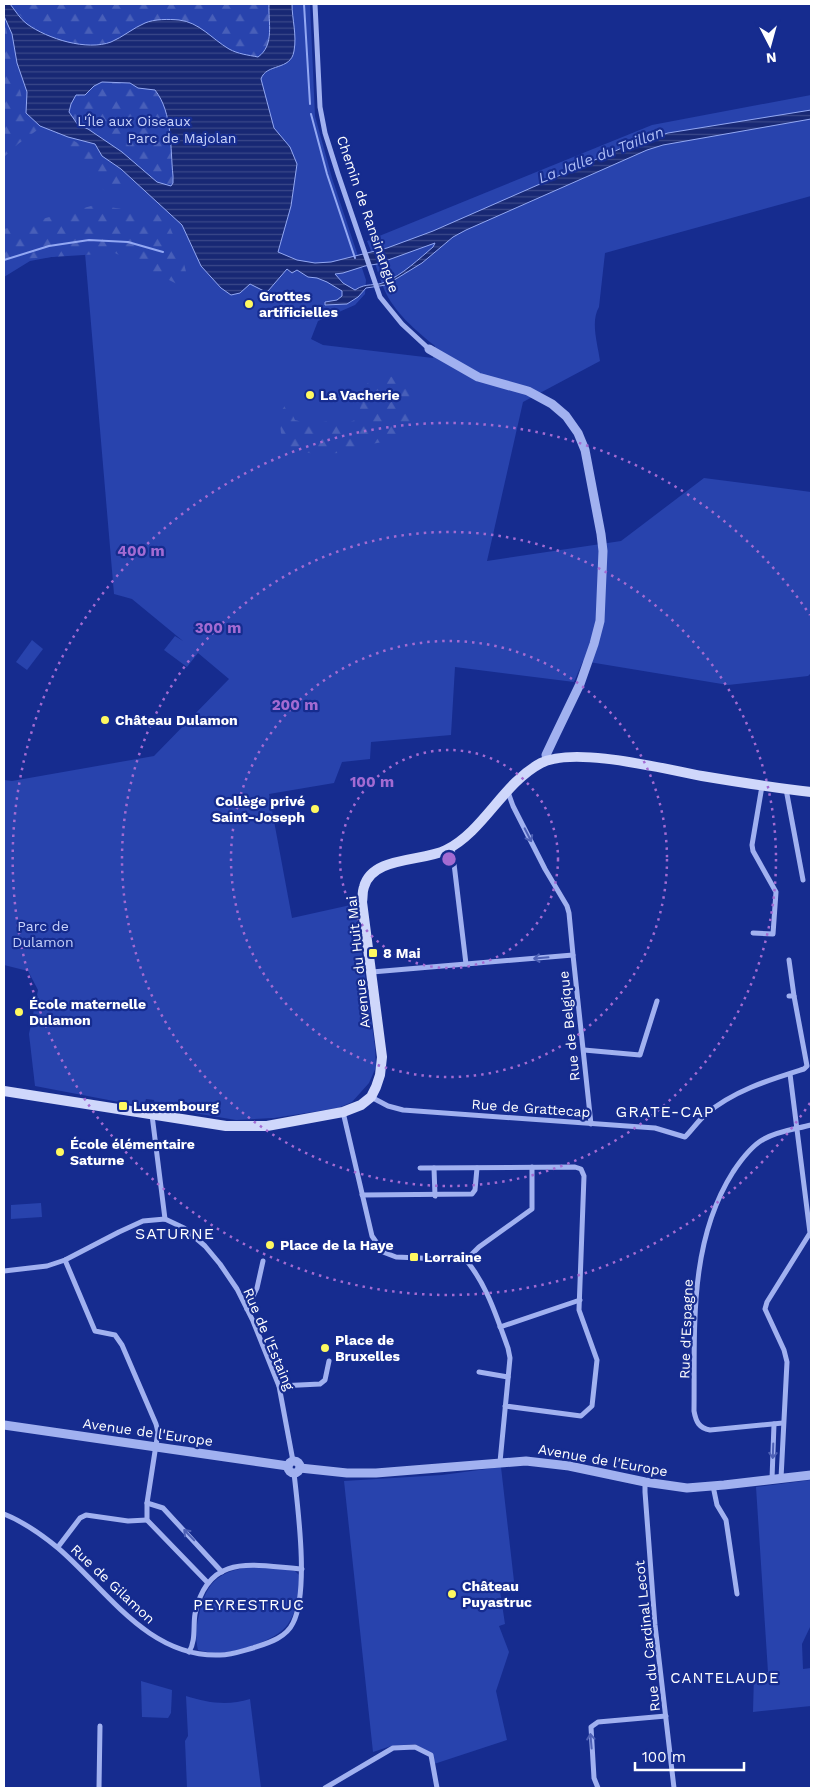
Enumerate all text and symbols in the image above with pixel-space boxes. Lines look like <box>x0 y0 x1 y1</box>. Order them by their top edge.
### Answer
north arrow <box>745 20 795 70</box>
text: N <box>765 49 777 66</box>
park label: L'Île aux Oiseaux <box>77 113 191 129</box>
water label: La Jalle du Taillan <box>536 123 666 187</box>
park label: Parc de Majolan <box>128 130 237 146</box>
street label: Chemin de Ransinangue <box>334 133 402 295</box>
place label: Grottes artificielles <box>259 288 338 320</box>
marker: Grottes artificielles <box>243 298 255 310</box>
place label: La Vacherie <box>320 387 400 403</box>
marker: La Vacherie <box>304 389 316 401</box>
text: 400 m <box>117 542 165 560</box>
text: 300 m <box>195 619 241 637</box>
text: 200 m <box>272 696 318 714</box>
place label: Château Dulamon <box>115 712 238 728</box>
marker: Château Dulamon <box>99 714 111 726</box>
text: 100 m <box>350 773 394 791</box>
place label: Collège privé Saint-Joseph <box>212 793 305 825</box>
marker: Collège privé Saint-Joseph <box>309 803 321 815</box>
one-way arrow <box>524 827 533 842</box>
centre of rings <box>440 850 458 868</box>
street label: Avenue du Huit Mai <box>343 895 373 1029</box>
park label: Parc de Dulamon <box>12 918 74 950</box>
place label: 8 Mai <box>383 945 421 961</box>
marker: 8 Mai <box>367 947 379 959</box>
one-way arrow <box>533 953 549 963</box>
street label: Rue de Belgique <box>555 970 583 1082</box>
place label: École maternelle Dulamon <box>29 996 146 1028</box>
marker: École maternelle Dulamon <box>13 1006 25 1018</box>
street label: Rue de Grattecap <box>471 1096 591 1120</box>
place label: Luxembourg <box>133 1098 219 1114</box>
marker: Luxembourg <box>117 1100 129 1112</box>
district label: GRATE-CAP <box>616 1102 714 1121</box>
place label: École élémentaire Saturne <box>70 1136 195 1168</box>
marker: École élémentaire Saturne <box>54 1146 66 1158</box>
district label: SATURNE <box>135 1224 215 1243</box>
place label: Place de la Haye <box>280 1237 394 1253</box>
marker: Place de la Haye <box>264 1239 276 1251</box>
place label: Lorraine <box>424 1249 482 1265</box>
marker: Lorraine <box>408 1251 420 1263</box>
street label: Rue d'Espagne <box>676 1279 696 1379</box>
street label: Rue de l'Estaing <box>240 1285 298 1393</box>
place label: Place de Bruxelles <box>335 1332 401 1364</box>
marker: Place de Bruxelles <box>319 1342 331 1354</box>
street label: Avenue de l'Europe <box>82 1415 214 1449</box>
street label: Avenue de l'Europe <box>537 1441 669 1479</box>
one-way arrow <box>768 1443 778 1459</box>
one-way arrow <box>183 1529 195 1542</box>
street label: Rue de Gilamon <box>68 1541 158 1627</box>
street label: Rue du Cardinal Lecot <box>631 1560 663 1712</box>
place label: Château Puyastruc <box>462 1578 532 1610</box>
marker: Château Puyastruc <box>446 1588 458 1600</box>
district label: PEYRESTRUC <box>193 1595 305 1614</box>
district label: CANTELAUDE <box>670 1669 780 1687</box>
one-way arrow <box>586 1733 595 1749</box>
scale bar <box>635 1740 744 1772</box>
text: 100 m <box>642 1748 686 1766</box>

